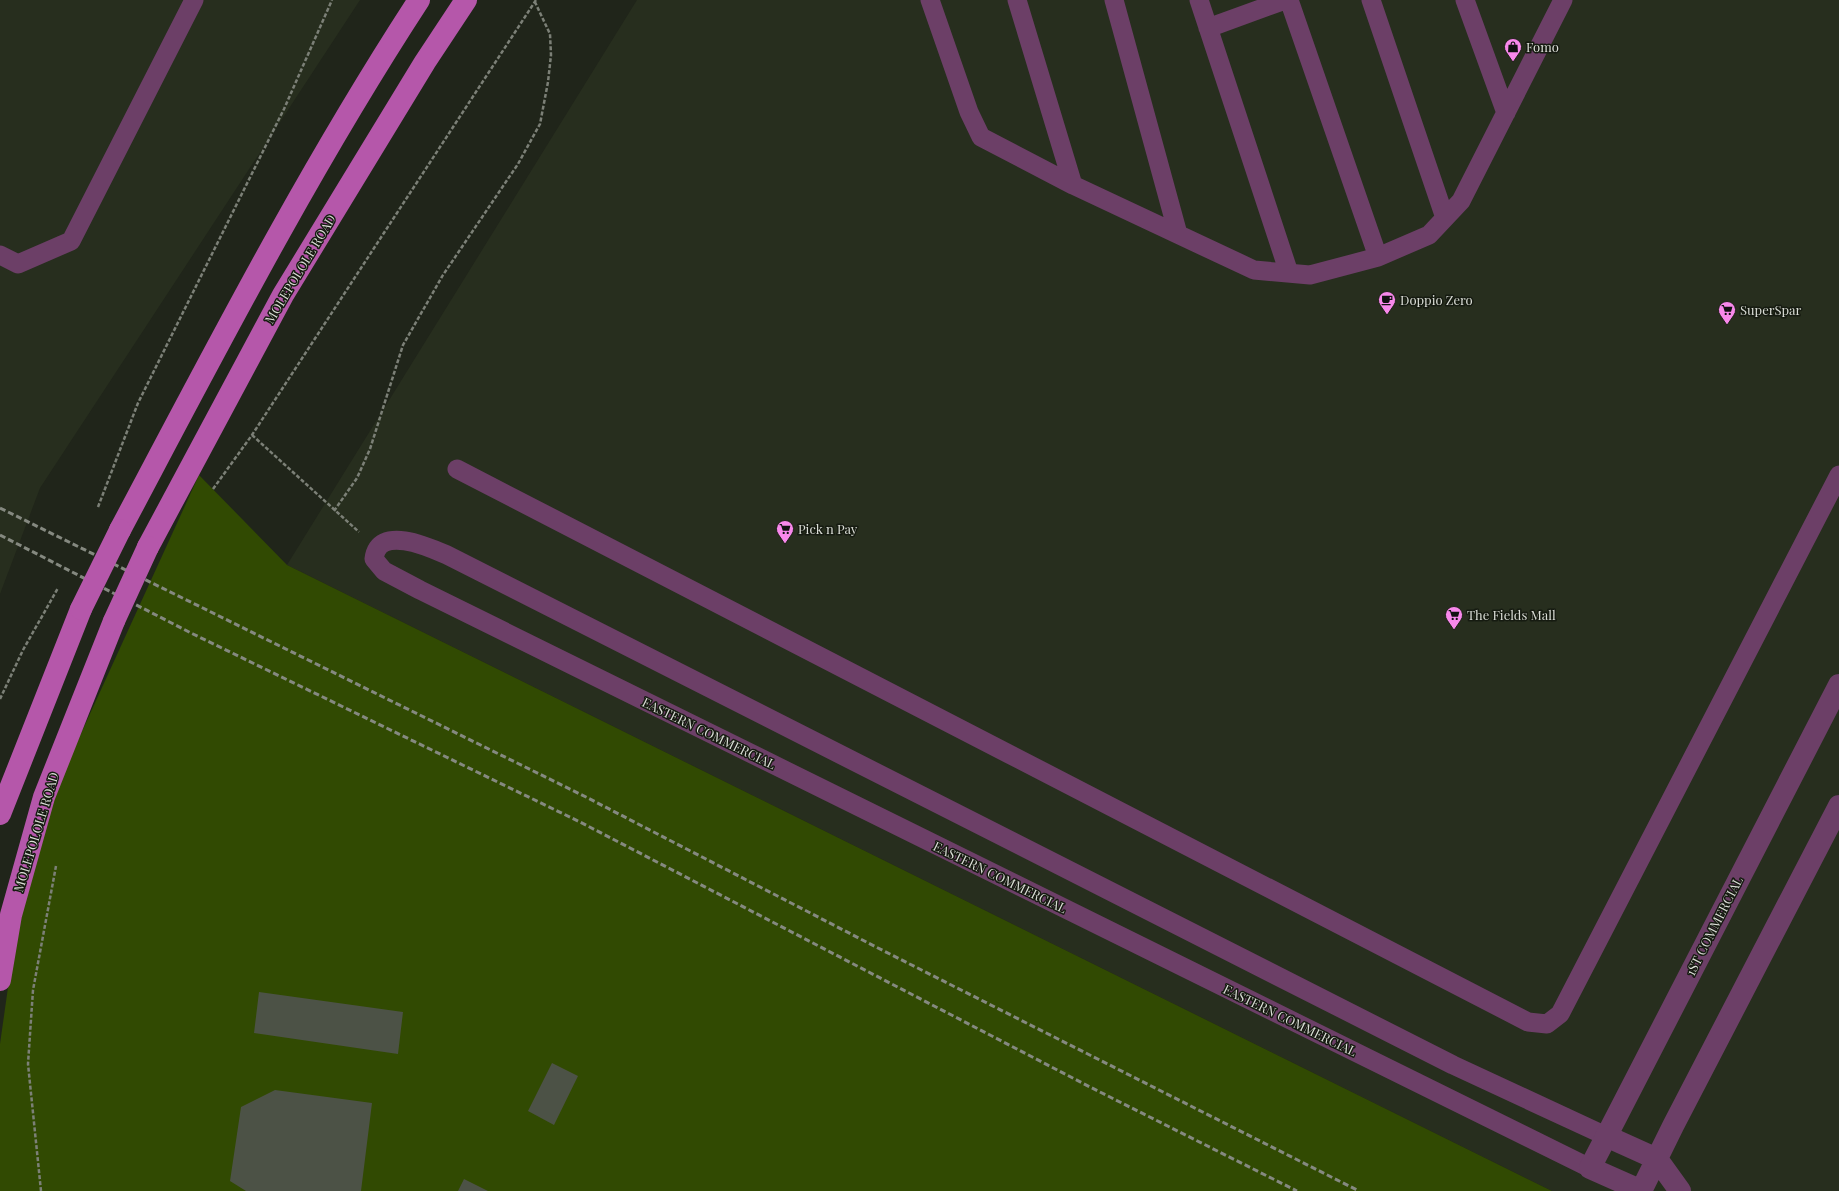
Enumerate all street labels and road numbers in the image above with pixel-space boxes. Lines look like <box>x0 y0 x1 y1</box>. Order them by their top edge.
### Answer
street label: MOLEPOLOLE ROAD <box>260 211 339 327</box>
street label: EASTERN COMMERCIAL <box>640 693 779 772</box>
street label: MOLEPOLOLE ROAD <box>9 770 62 894</box>
street label: EASTERN COMMERCIAL <box>931 837 1070 916</box>
street label: 1ST COMMERCIAL <box>1681 873 1746 978</box>
street label: EASTERN COMMERCIAL <box>1221 980 1360 1059</box>

